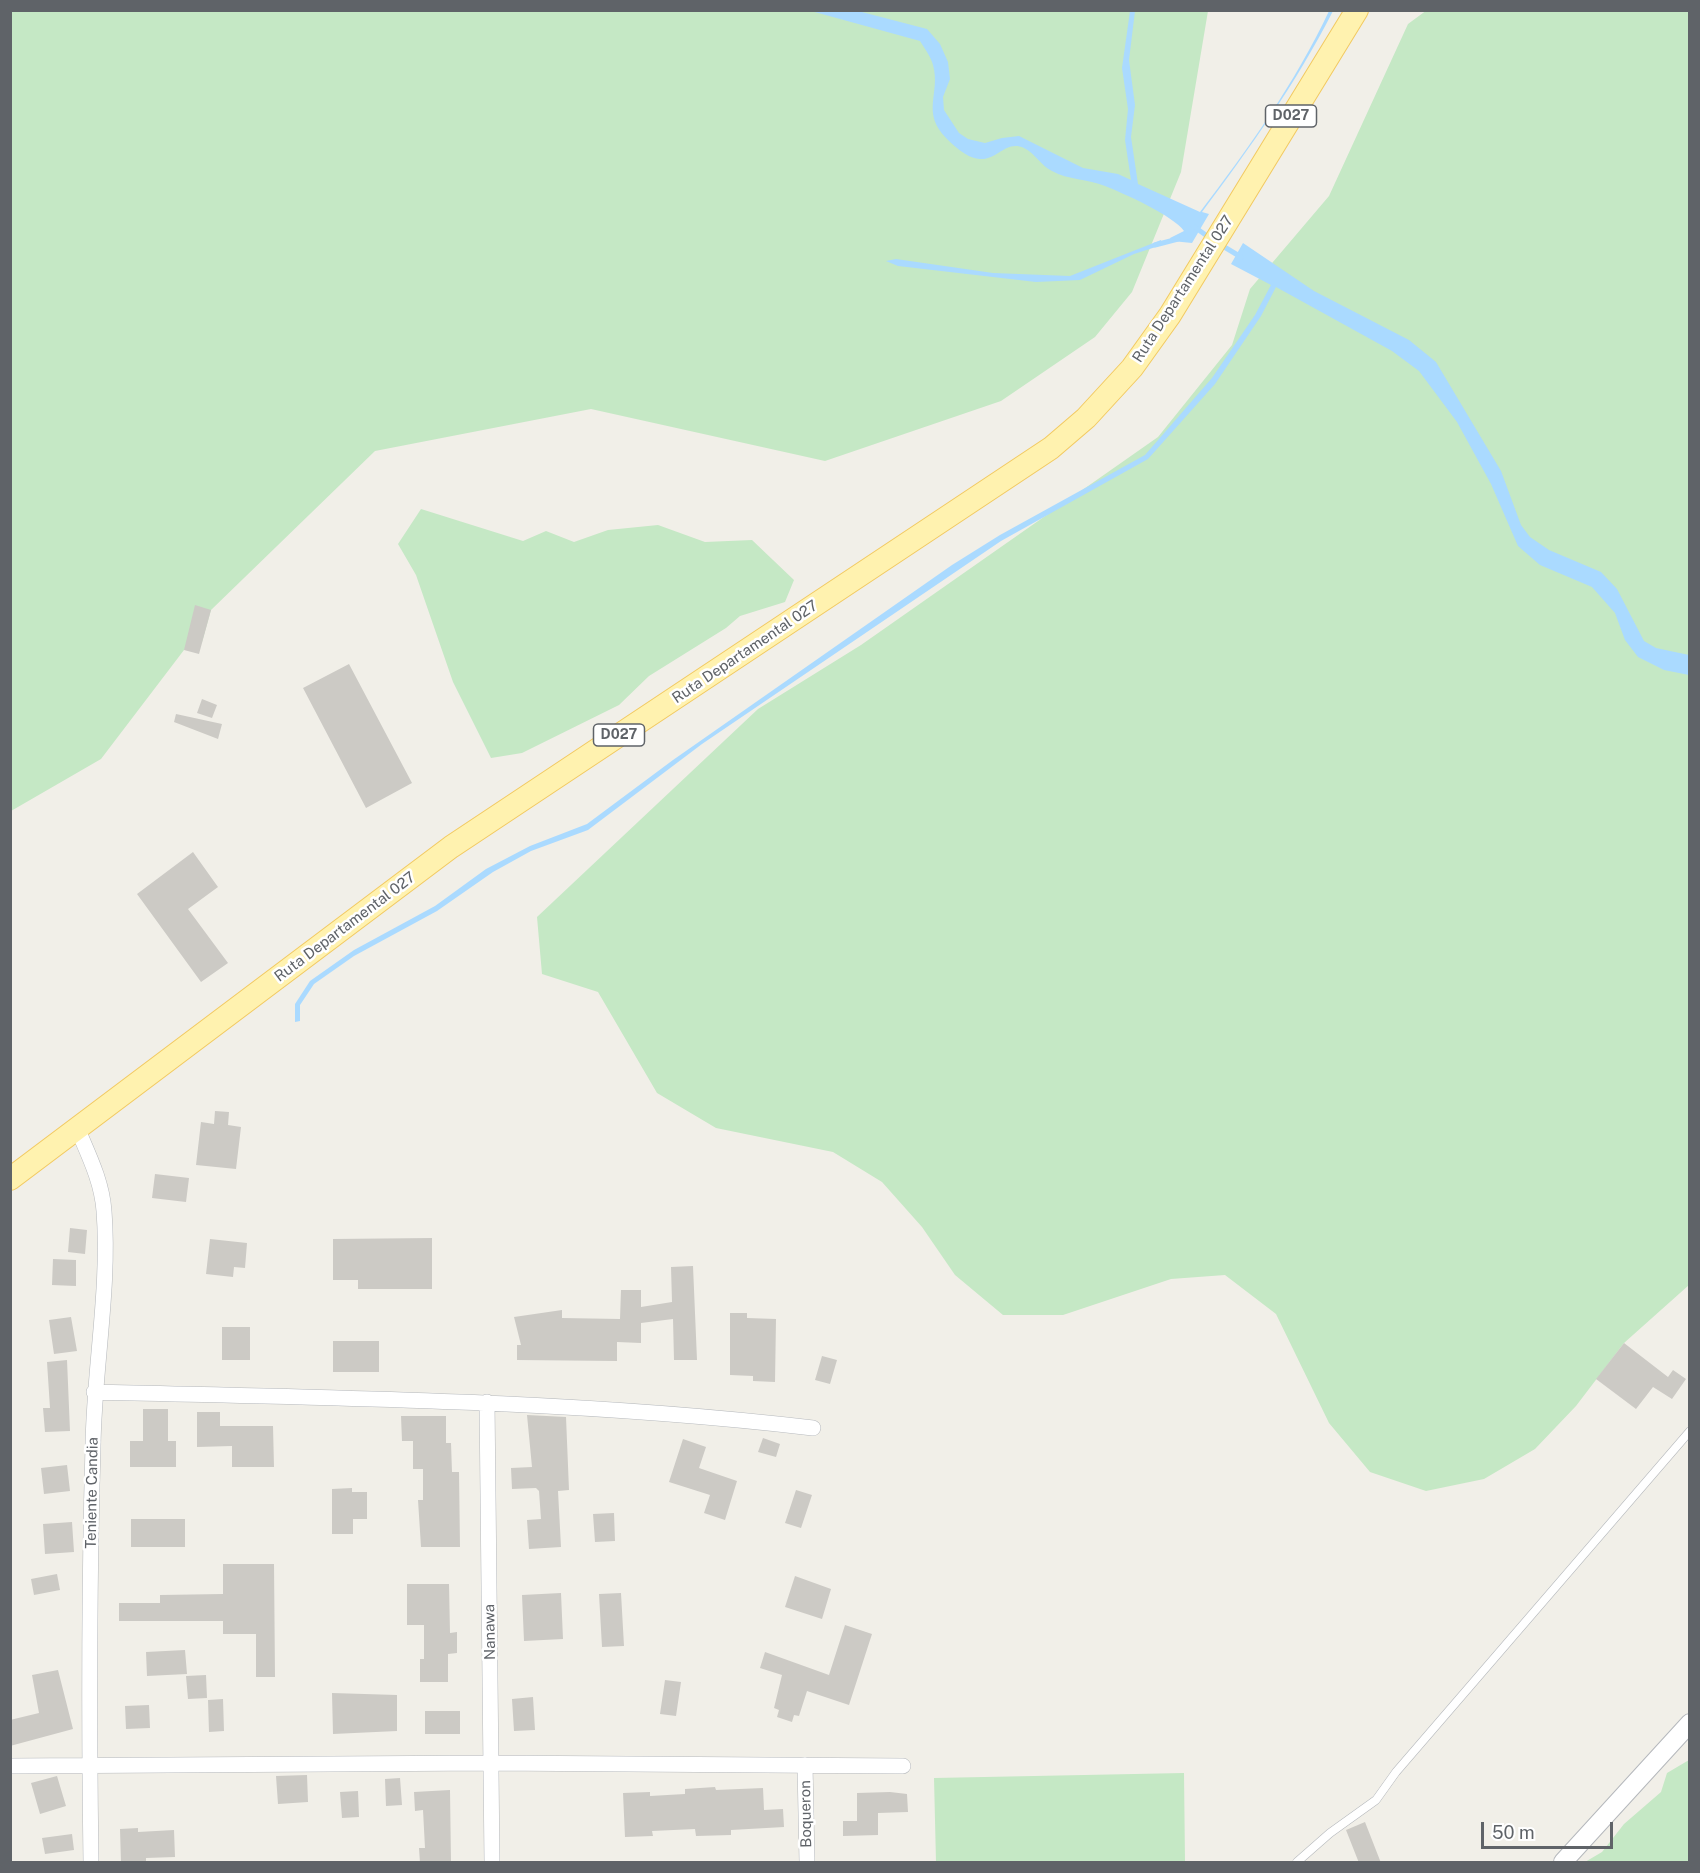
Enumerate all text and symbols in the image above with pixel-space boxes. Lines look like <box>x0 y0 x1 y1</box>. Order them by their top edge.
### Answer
road number: D027 <box>1266 105 1316 127</box>
street label: Ruta Departamental 027 <box>1129 212 1237 366</box>
street label: Ruta Departamental 027 <box>669 597 821 707</box>
road number: D027 <box>594 724 644 746</box>
street label: Ruta Departamental 027 <box>271 868 419 986</box>
street label: Teniente Candia <box>82 1437 102 1549</box>
street label: Nanawa <box>481 1604 499 1660</box>
street label: Boqueron <box>796 1780 816 1848</box>
scale bar <box>1484 1810 1616 1848</box>
text: 50 m <box>1492 1822 1535 1843</box>

